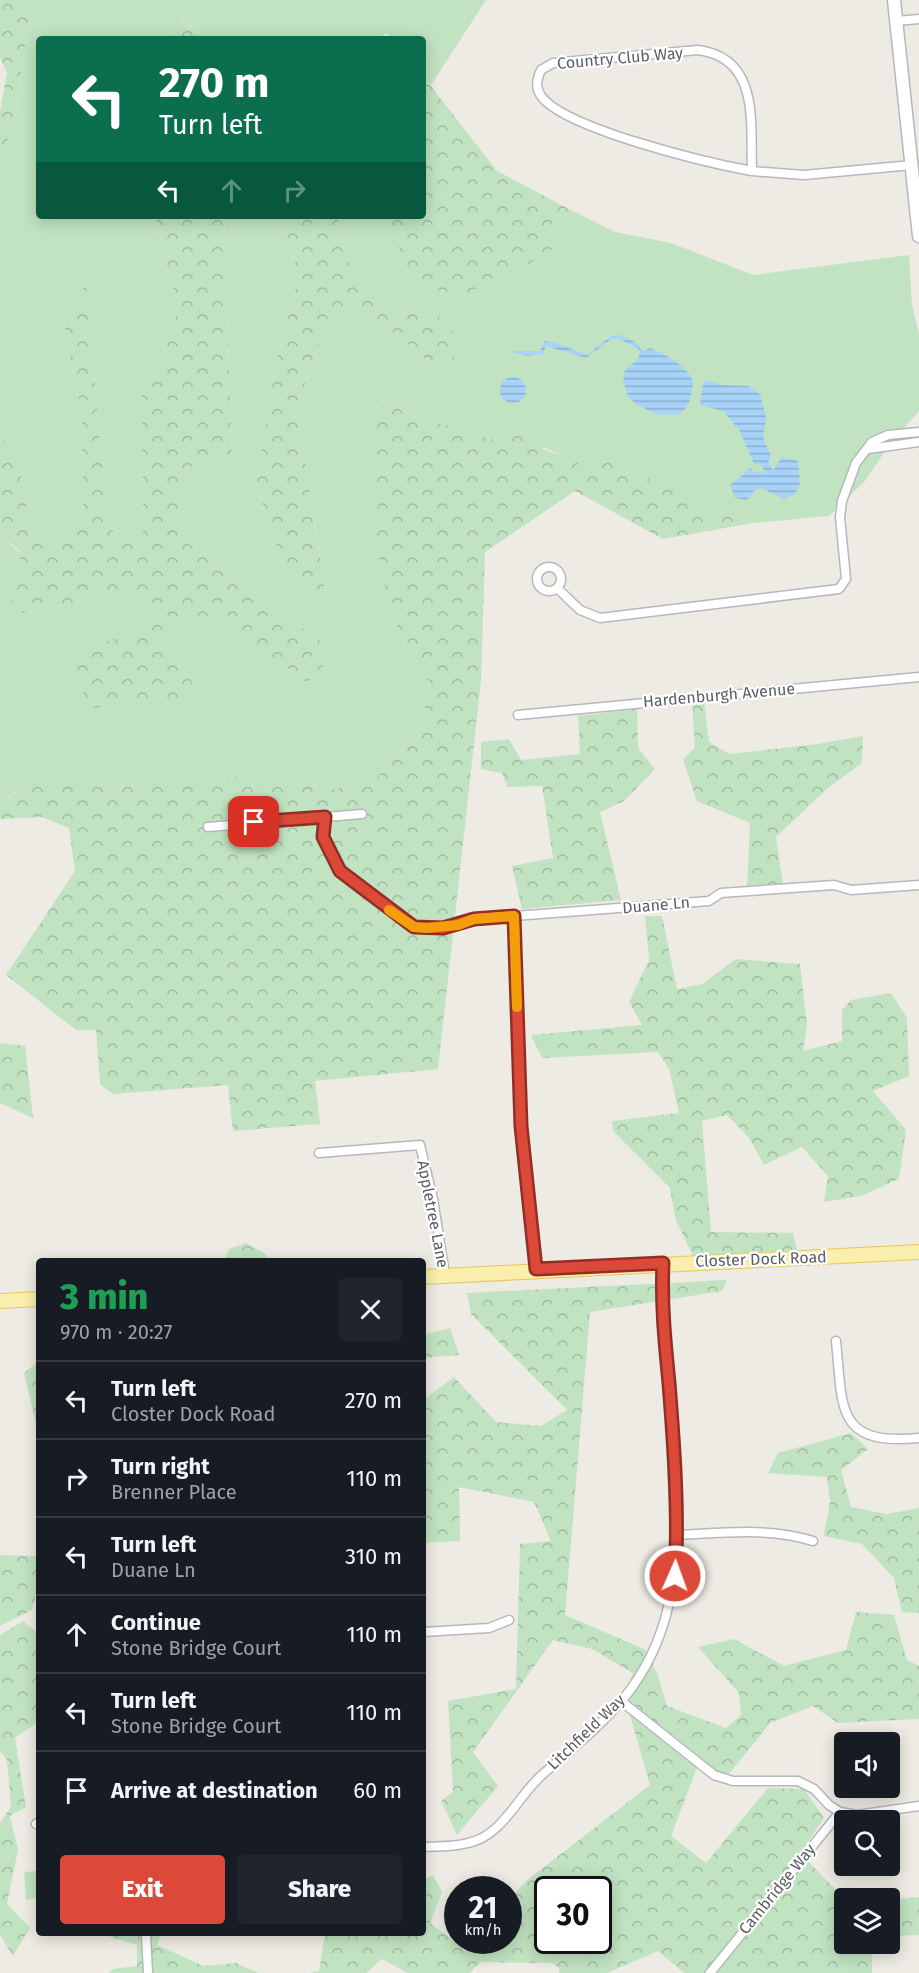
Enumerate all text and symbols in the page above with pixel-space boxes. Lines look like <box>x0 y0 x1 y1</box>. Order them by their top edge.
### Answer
street label: Country Club Way <box>556 43 684 73</box>
text: 270 m <box>159 58 270 108</box>
icon: left <box>60 60 138 138</box>
text: Turn left <box>159 109 262 141</box>
icon: left <box>152 174 185 207</box>
icon: ahead <box>215 174 248 207</box>
icon: right <box>278 174 311 207</box>
street label: Hardenburgh Avenue <box>642 679 796 711</box>
pin <box>228 796 279 847</box>
icon: arrive <box>237 805 270 838</box>
street label: Duane Ln <box>621 893 691 917</box>
street label: Appletree Lane <box>413 1159 453 1269</box>
street label: Closter Dock Road <box>695 1247 827 1271</box>
text: 3 min <box>60 1275 148 1319</box>
button: close <box>339 1278 402 1341</box>
text: 970 m · 20:27 <box>60 1320 172 1344</box>
text: Turn left <box>111 1375 196 1402</box>
icon: left <box>60 1384 93 1417</box>
text: 270 m <box>345 1387 402 1414</box>
text: Closter Dock Road <box>111 1402 275 1426</box>
text: Turn right <box>111 1453 210 1480</box>
icon: right <box>60 1462 93 1495</box>
text: 110 m <box>346 1465 402 1492</box>
text: Brenner Place <box>111 1480 237 1504</box>
text: Turn left <box>111 1531 196 1558</box>
icon: left <box>60 1540 93 1573</box>
text: 310 m <box>345 1543 402 1570</box>
position arrow <box>643 1544 707 1608</box>
text: Duane Ln <box>111 1558 196 1582</box>
text: Continue <box>111 1609 201 1636</box>
icon: ahead <box>60 1618 93 1651</box>
text: 110 m <box>346 1621 402 1648</box>
text: Stone Bridge Court <box>111 1636 281 1660</box>
text: Turn left <box>111 1687 196 1714</box>
street label: Litchfield Way <box>543 1690 629 1774</box>
icon: left <box>60 1696 93 1729</box>
text: 110 m <box>346 1699 402 1726</box>
text: Stone Bridge Court <box>111 1714 281 1738</box>
map controls <box>834 1732 900 1954</box>
button: sound <box>834 1732 900 1798</box>
icon: arrive <box>60 1774 93 1807</box>
text: Arrive at destination <box>111 1777 318 1804</box>
text: 60 m <box>353 1777 402 1804</box>
button: search <box>834 1810 900 1876</box>
street label: Cambridge Way <box>735 1840 819 1938</box>
button: Exit <box>60 1855 225 1924</box>
button: Share <box>237 1855 402 1924</box>
speed limit sign: 30 <box>534 1876 612 1954</box>
button: layers <box>834 1888 900 1954</box>
text: 21 <box>469 1890 497 1926</box>
text: km/h <box>464 1921 502 1939</box>

